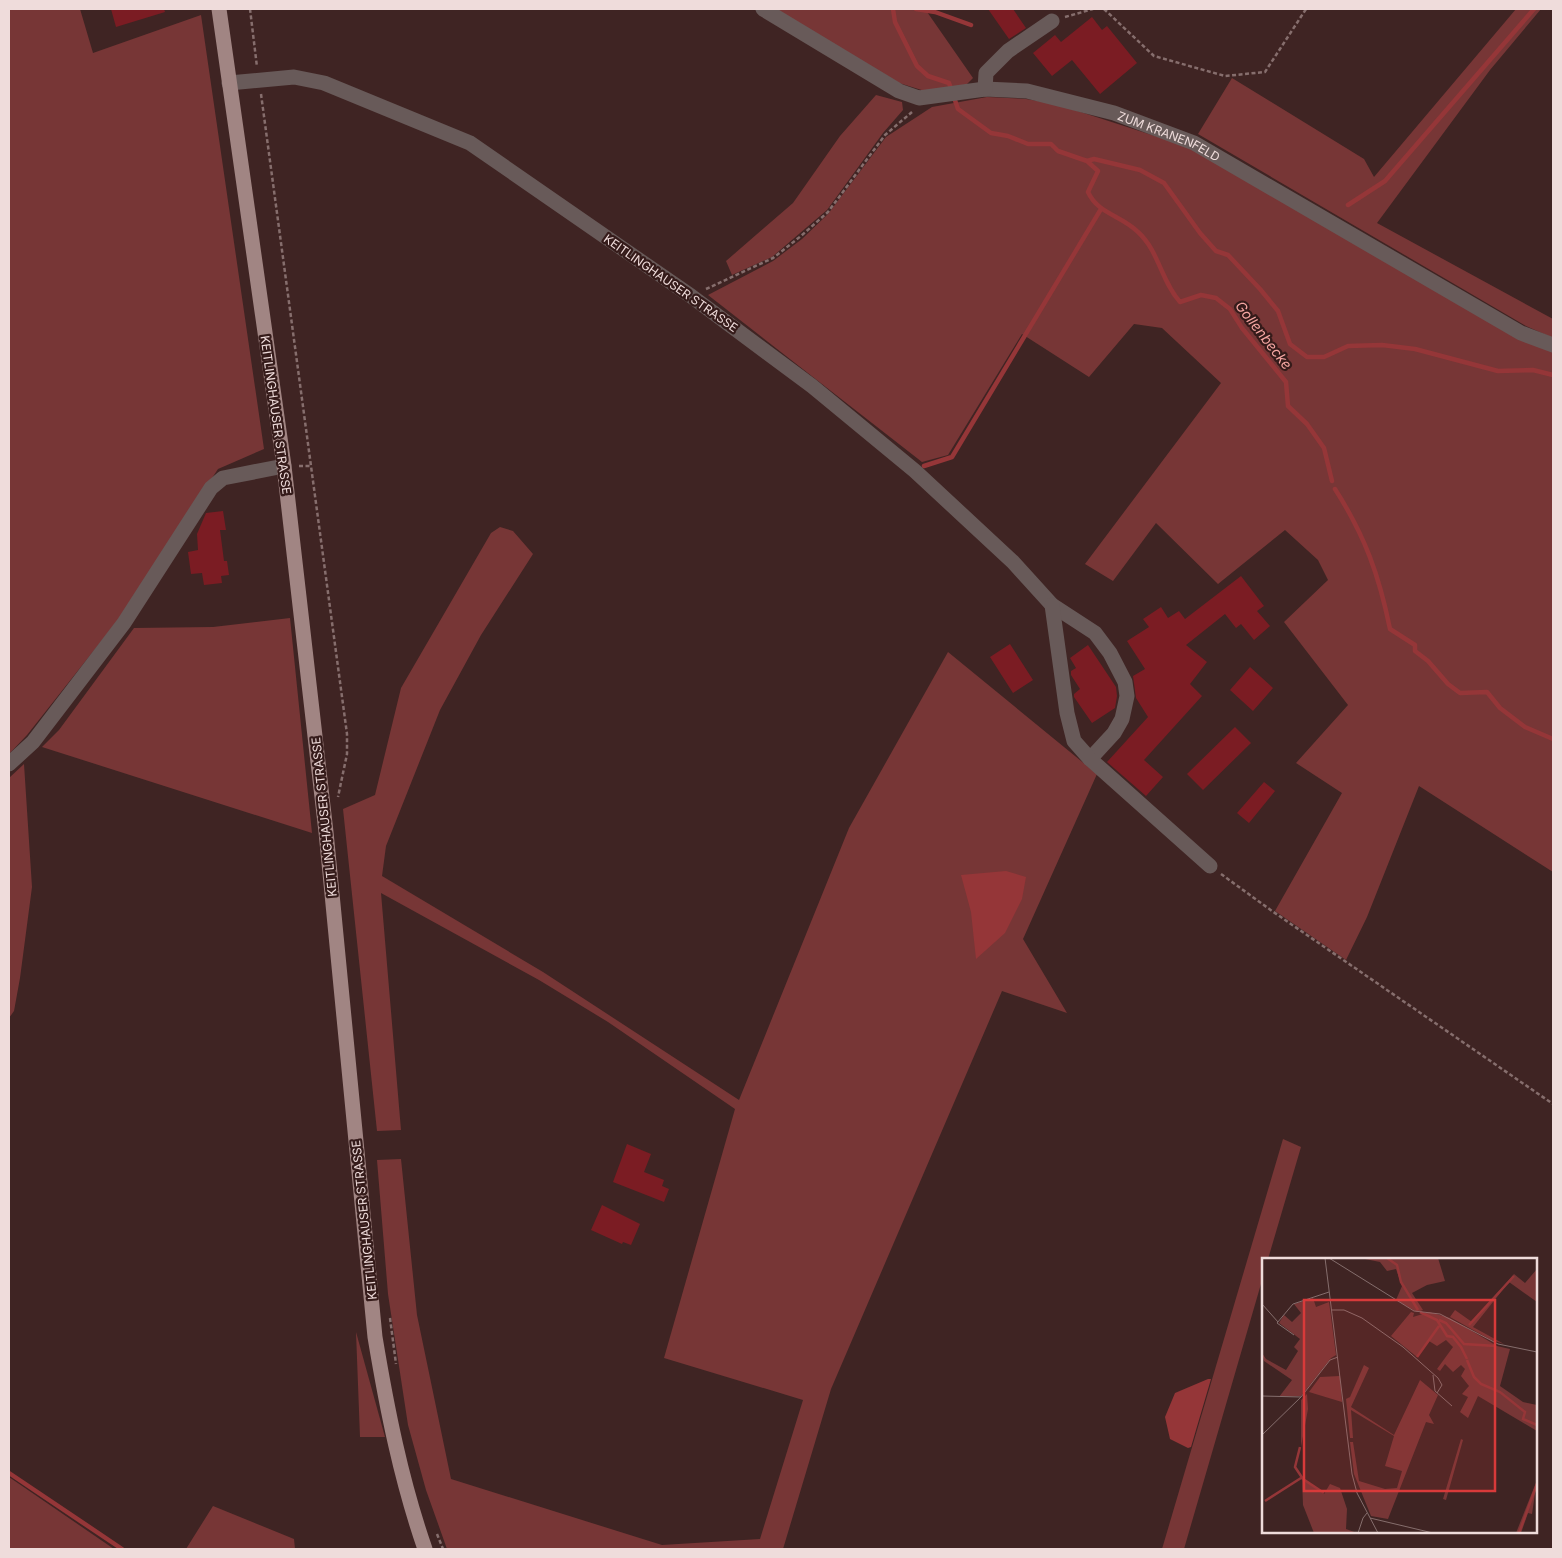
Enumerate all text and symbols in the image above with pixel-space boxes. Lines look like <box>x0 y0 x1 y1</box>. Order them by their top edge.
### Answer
street label: ZUM KRANENFELD <box>1116 108 1223 164</box>
street label: KEITLINGHAUSER STRASSE <box>601 231 741 335</box>
water label: Gollenbecke <box>1232 297 1296 373</box>
street label: KEITLINGHAUSER STRASSE <box>257 335 295 495</box>
street label: KEITLINGHAUSER STRASSE <box>308 737 340 897</box>
street label: KEITLINGHAUSER STRASSE <box>348 1140 380 1300</box>
inset map <box>1262 1258 1537 1533</box>

